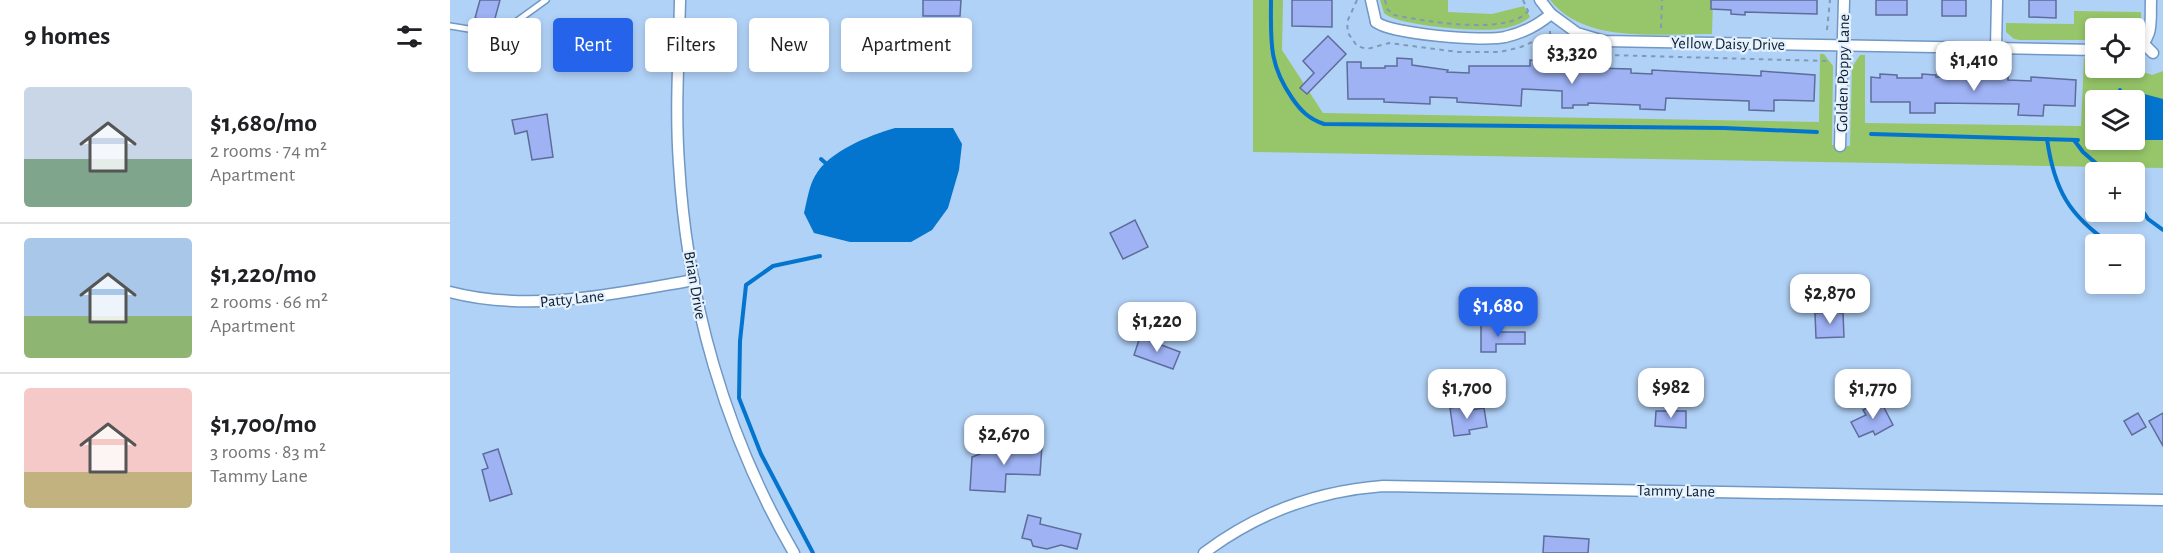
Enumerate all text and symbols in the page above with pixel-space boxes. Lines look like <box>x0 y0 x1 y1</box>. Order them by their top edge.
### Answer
street label: Golden Poppy Lane <box>1834 14 1853 132</box>
chip: Buy <box>468 18 541 72</box>
chip: Rent <box>553 18 633 72</box>
chip: Filters <box>645 18 737 72</box>
chip: New <box>749 18 829 72</box>
chip: Apartment <box>841 18 972 72</box>
map controls <box>2085 18 2145 294</box>
button: locate <box>2085 18 2145 78</box>
icon: filters <box>393 20 426 53</box>
text: 9 homes <box>24 23 110 49</box>
pin: $3,320 <box>1523 34 1621 85</box>
street label: Yellow Daisy Drive <box>1671 35 1785 54</box>
pin: $1,410 <box>1925 41 2023 92</box>
text: $3,320 <box>1547 43 1597 63</box>
text: $1,410 <box>1950 50 1998 70</box>
button: layers <box>2085 90 2145 150</box>
text: $1,680/mo <box>210 110 317 136</box>
icon: home <box>72 111 144 183</box>
text: 2 rooms · 74 m² <box>210 141 327 161</box>
button: + <box>2085 162 2145 222</box>
text: Apartment <box>210 165 295 185</box>
button: − <box>2085 234 2145 294</box>
street label: Brian Drive <box>681 250 709 320</box>
text: $1,220/mo <box>210 261 316 287</box>
icon: home <box>72 262 144 334</box>
pin: $2,870 <box>1781 274 1879 325</box>
text: $2,870 <box>1804 283 1856 303</box>
pin: $1,680 <box>1449 287 1547 338</box>
street label: Patty Lane <box>539 288 605 311</box>
text: 2 rooms · 66 m² <box>210 292 328 312</box>
text: $1,680 <box>1473 296 1523 316</box>
pin: $1,220 <box>1108 302 1206 353</box>
text: $1,220 <box>1132 311 1182 331</box>
text: Apartment <box>210 316 295 336</box>
pin: $982 <box>1635 368 1707 419</box>
pin: $1,700 <box>1418 369 1516 420</box>
pin: $1,770 <box>1824 369 1922 420</box>
text: $982 <box>1652 377 1690 397</box>
text: $1,700 <box>1442 378 1492 398</box>
text: $1,770 <box>1849 378 1897 398</box>
text: $1,700/mo <box>210 411 317 437</box>
icon: home <box>72 412 144 484</box>
pin: $2,670 <box>955 415 1053 466</box>
text: $2,670 <box>978 424 1030 444</box>
text: 3 rooms · 83 m² <box>210 442 326 462</box>
text: Tammy Lane <box>210 466 308 486</box>
street label: Tammy Lane <box>1637 482 1715 501</box>

